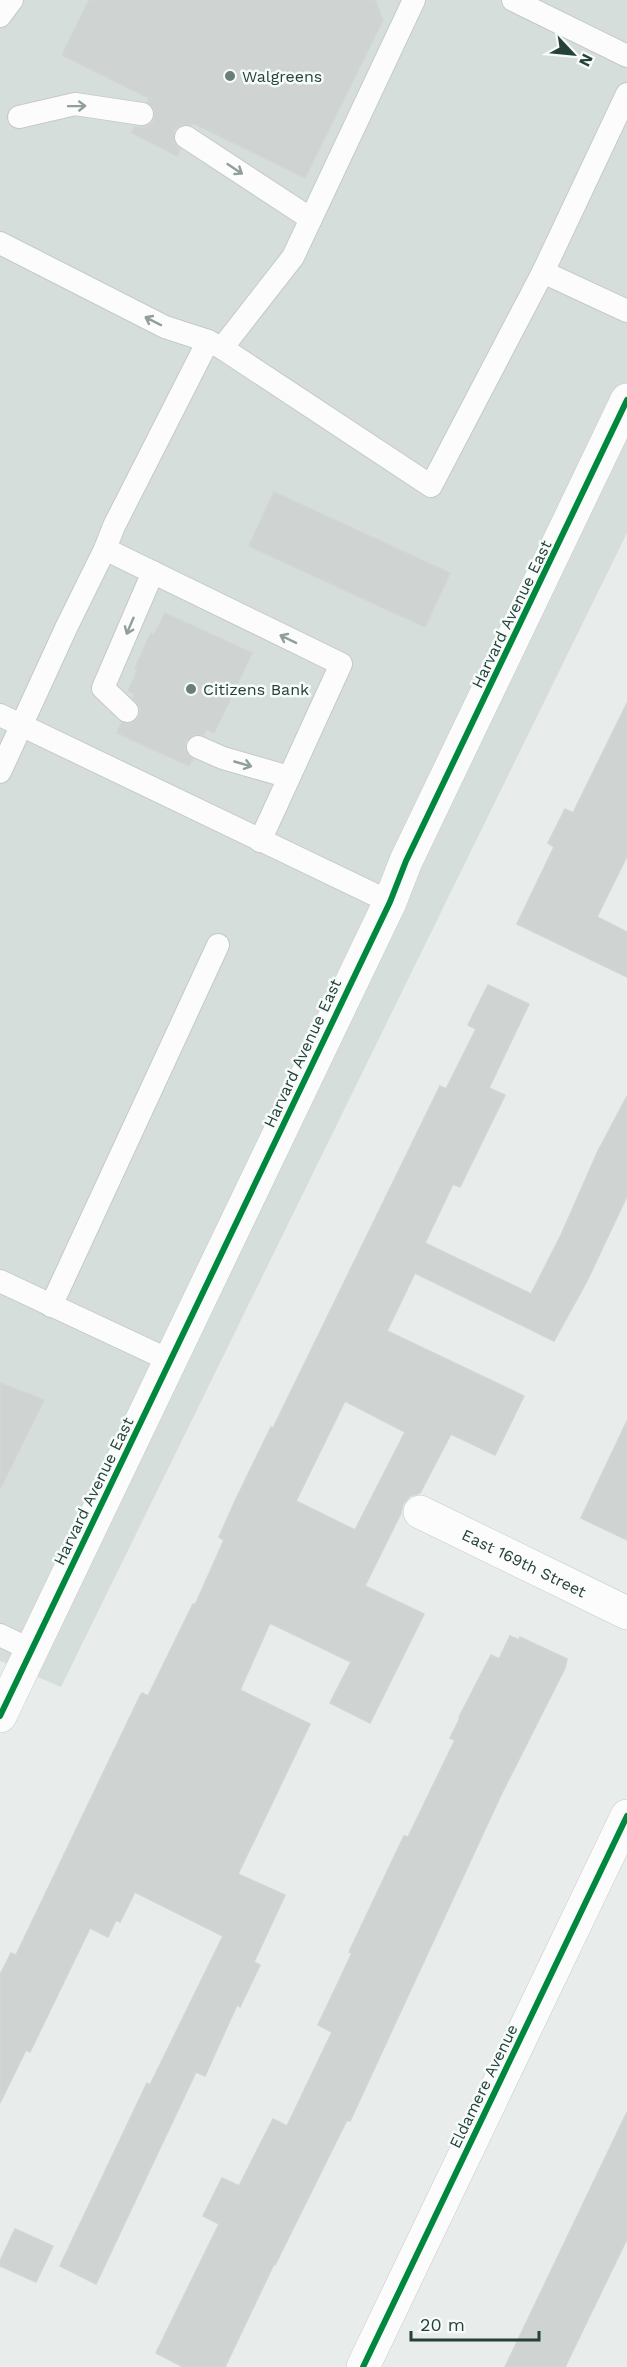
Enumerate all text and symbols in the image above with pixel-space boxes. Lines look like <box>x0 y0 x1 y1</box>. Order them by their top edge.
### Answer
north arrow <box>543 24 603 84</box>
text: N <box>575 51 597 70</box>
place label: Walgreens <box>242 67 322 86</box>
marker: Walgreens <box>223 69 237 83</box>
one-way arrow <box>66 100 86 112</box>
one-way arrow <box>226 163 243 175</box>
one-way arrow <box>145 315 162 327</box>
street label: Harvard Avenue East <box>467 537 556 691</box>
one-way arrow <box>124 616 135 635</box>
one-way arrow <box>280 632 298 644</box>
place label: Citizens Bank <box>203 680 309 699</box>
marker: Citizens Bank <box>184 682 198 696</box>
one-way arrow <box>233 759 252 770</box>
street label: Harvard Avenue East <box>260 976 345 1131</box>
street label: Harvard Avenue East <box>49 1414 138 1568</box>
street label: East 169th Street <box>459 1525 589 1602</box>
street label: Eldamere Avenue <box>445 2021 522 2151</box>
scale bar <box>411 2304 538 2342</box>
text: 20 m <box>420 2314 465 2335</box>

